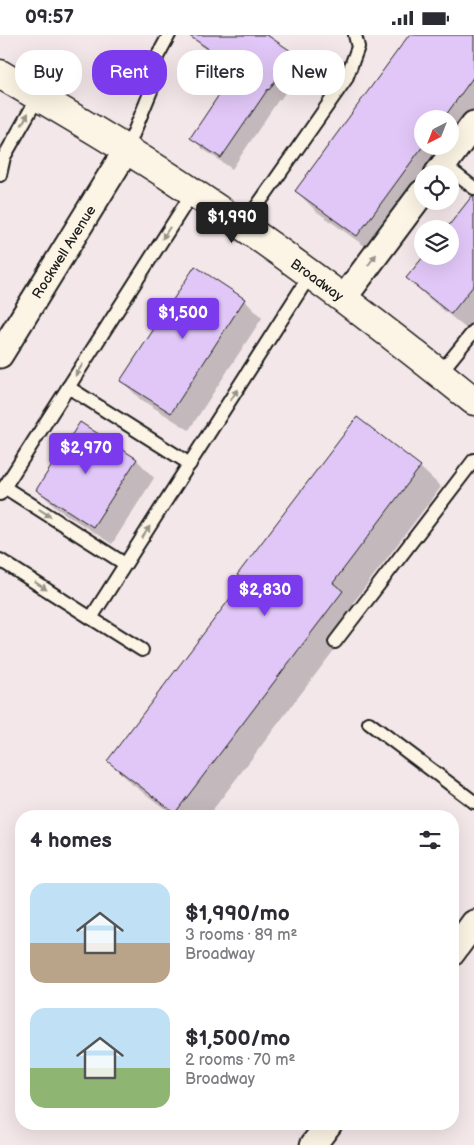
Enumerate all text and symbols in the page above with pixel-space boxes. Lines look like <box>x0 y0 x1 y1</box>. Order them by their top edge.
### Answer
text: 09:57 <box>25 6 74 29</box>
chip: Buy <box>15 50 82 95</box>
chip: Rent <box>92 50 167 95</box>
chip: Filters <box>177 50 263 95</box>
chip: New <box>273 50 345 95</box>
north arrow <box>414 110 459 155</box>
map controls <box>414 110 459 265</box>
one-way arrow <box>21 113 30 126</box>
button: locate <box>414 165 459 210</box>
pin: $1,990 <box>191 201 273 244</box>
street label: Rockwell Avenue <box>28 202 100 302</box>
text: $1,990 <box>207 208 257 227</box>
button: layers <box>414 220 459 265</box>
one-way arrow <box>162 226 171 239</box>
one-way arrow <box>367 254 378 267</box>
street label: Broadway <box>287 255 347 305</box>
pin: $1,500 <box>142 297 224 340</box>
text: $1,500 <box>158 304 208 323</box>
one-way arrow <box>75 363 84 376</box>
one-way arrow <box>229 388 239 401</box>
pin: $2,970 <box>45 433 127 475</box>
text: $2,970 <box>60 439 112 458</box>
one-way arrow <box>39 509 52 518</box>
one-way arrow <box>142 525 151 538</box>
pin: $2,830 <box>224 575 306 617</box>
one-way arrow <box>34 581 48 591</box>
text: $2,830 <box>239 581 291 600</box>
icon: filters <box>416 826 444 854</box>
text: 4 homes <box>30 828 112 853</box>
text: $1,990/mo <box>185 901 290 926</box>
icon: home <box>70 903 130 963</box>
text: 3 rooms · 89 m² <box>185 926 297 945</box>
text: Broadway <box>185 945 255 964</box>
text: $1,500/mo <box>185 1026 290 1051</box>
icon: home <box>70 1028 130 1088</box>
text: 2 rooms · 70 m² <box>185 1051 295 1070</box>
text: Broadway <box>185 1070 255 1089</box>

